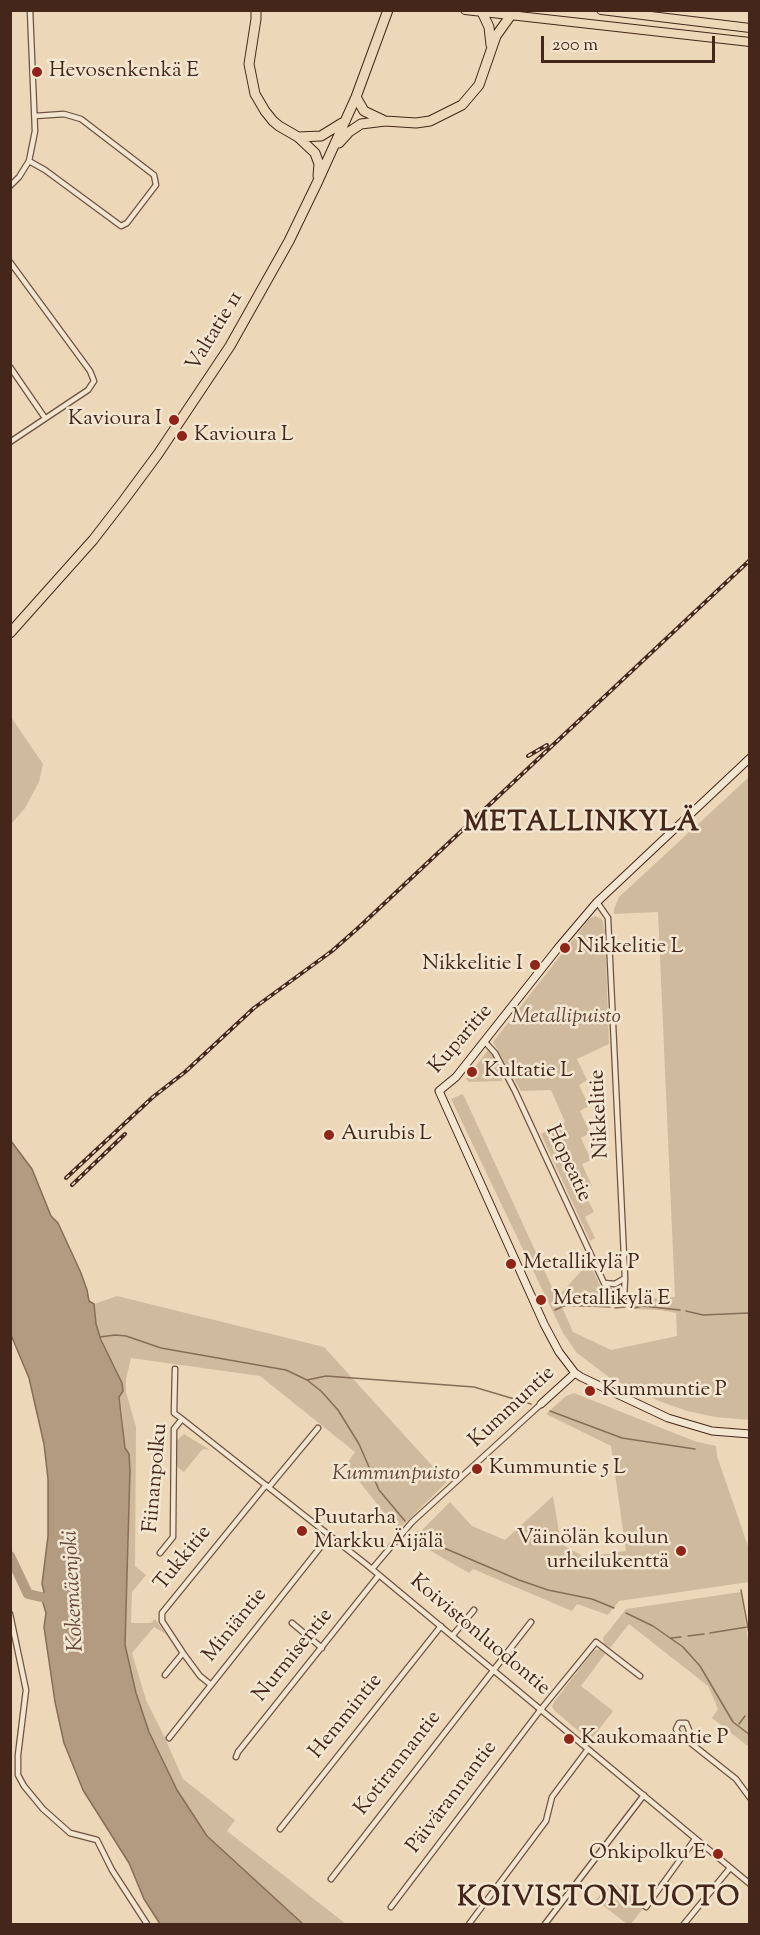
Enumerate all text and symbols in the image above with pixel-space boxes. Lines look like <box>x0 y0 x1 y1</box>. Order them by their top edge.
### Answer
scale bar <box>544 24 718 62</box>
text: 200 m <box>552 33 598 59</box>
place label: Hevosenkenkä E <box>49 59 199 85</box>
marker: Hevosenkenkä E <box>30 65 44 79</box>
street label: Valtatie 11 <box>182 287 250 377</box>
place label: Kavioura I <box>68 407 162 433</box>
marker: Kavioura I <box>167 413 181 427</box>
place label: Kavioura L <box>194 423 294 449</box>
marker: Kavioura L <box>175 429 189 443</box>
district label: METALLINKYLÄ <box>463 809 701 841</box>
place label: Nikkelitie L <box>577 935 683 961</box>
marker: Nikkelitie L <box>558 941 572 955</box>
place label: Nikkelitie I <box>422 952 523 978</box>
marker: Nikkelitie I <box>528 958 542 972</box>
street label: Kuparitie <box>425 1000 499 1080</box>
park label: Metallipuisto <box>511 1005 621 1031</box>
place label: Kultatie L <box>484 1059 573 1085</box>
marker: Kultatie L <box>465 1065 479 1079</box>
street label: Nikkelitie <box>586 1069 616 1159</box>
place label: Aurubis L <box>341 1122 432 1148</box>
street label: Hopeatie <box>538 1122 596 1206</box>
marker: Aurubis L <box>322 1128 336 1142</box>
place label: Metallikylä P <box>523 1251 639 1277</box>
marker: Metallikylä P <box>504 1257 518 1271</box>
place label: Metallikylä E <box>553 1287 670 1313</box>
marker: Metallikylä E <box>534 1293 548 1307</box>
street label: Kummuntie <box>465 1362 561 1454</box>
place label: Kummuntie P <box>602 1378 727 1404</box>
marker: Kummuntie P <box>583 1384 597 1398</box>
street label: Fiinanpolku <box>140 1422 174 1534</box>
place label: Kummuntie 5 L <box>489 1456 626 1482</box>
park label: Kummunpuisto <box>332 1462 460 1488</box>
marker: Kummuntie 5 L <box>470 1462 484 1476</box>
place label: Puutarha Markku Äijälä <box>314 1506 444 1556</box>
street label: Tukkitie <box>150 1521 218 1597</box>
marker: Puutarha Markku Äijälä <box>295 1524 309 1538</box>
place label: Väinölän koulun urheilukenttä <box>517 1526 669 1576</box>
water label: Kokemäenjoki <box>59 1530 91 1652</box>
marker: Väinölän koulun urheilukenttä <box>674 1544 688 1558</box>
street label: Koivistonluodontie <box>404 1570 554 1702</box>
street label: Miniäntie <box>198 1584 274 1668</box>
street label: Nurmisentie <box>249 1604 339 1708</box>
street label: Hemmintie <box>305 1669 389 1765</box>
street label: Kotirannantie <box>350 1707 448 1821</box>
place label: Kaukomaantie P <box>581 1726 728 1752</box>
marker: Kaukomaantie P <box>562 1732 576 1746</box>
street label: Päivärannantie <box>402 1737 504 1859</box>
place label: Onkipolku E <box>589 1841 706 1867</box>
marker: Onkipolku E <box>711 1847 725 1861</box>
district label: KOIVISTONLUOTO <box>457 1884 741 1916</box>

